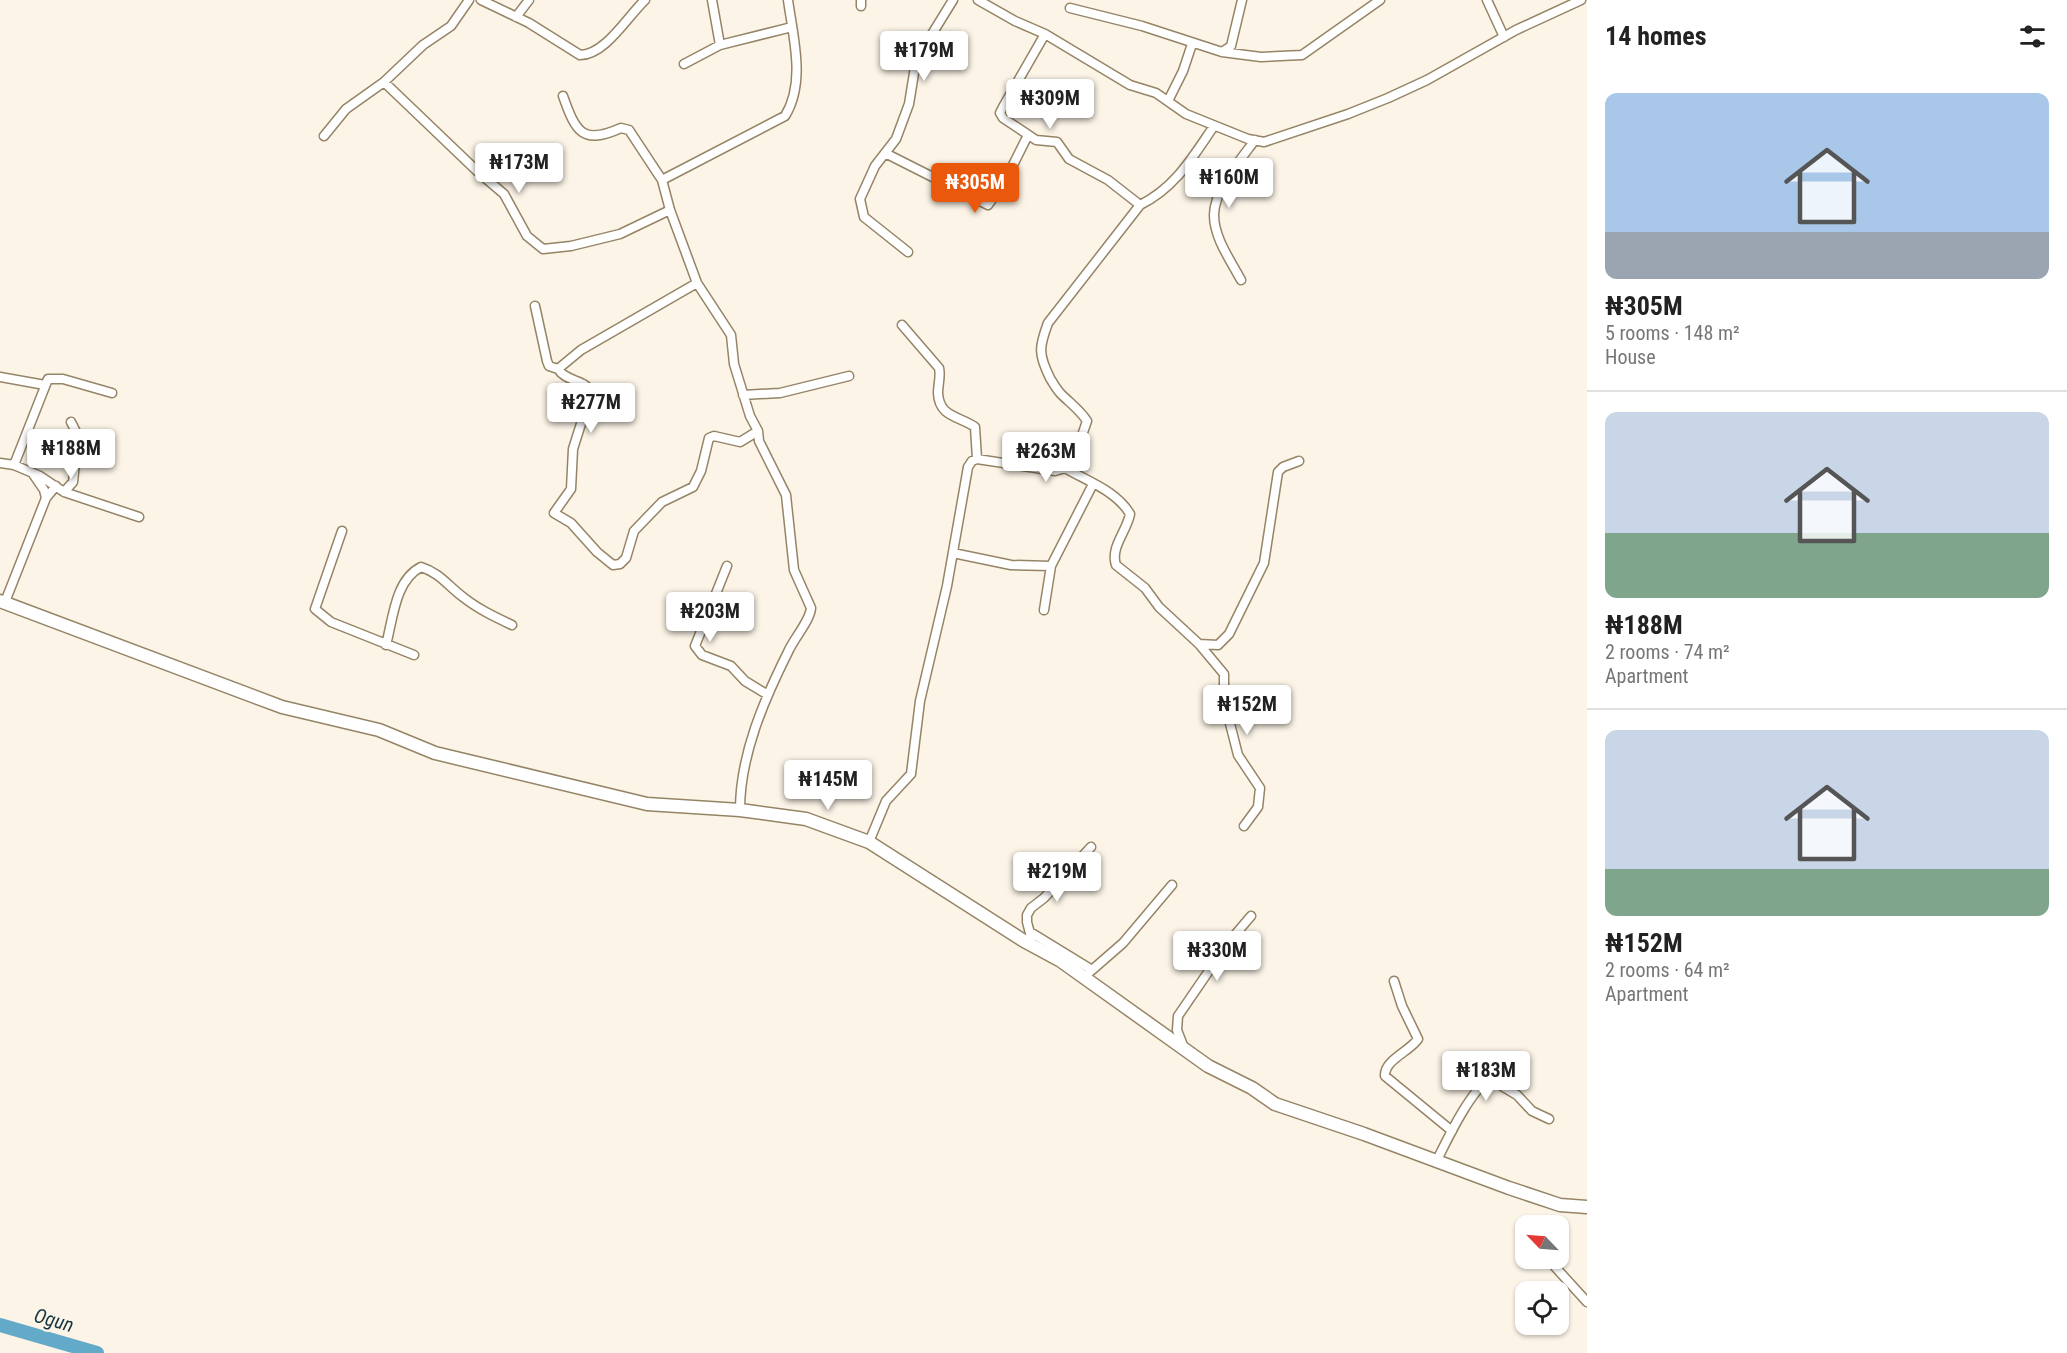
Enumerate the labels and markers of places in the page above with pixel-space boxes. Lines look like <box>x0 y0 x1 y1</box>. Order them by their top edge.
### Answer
pin: ₦179M <box>882 31 966 82</box>
pin: ₦309M <box>1008 79 1092 130</box>
pin: ₦173M <box>477 143 561 194</box>
pin: ₦160M <box>1187 158 1271 209</box>
pin: ₦305M <box>933 163 1017 214</box>
pin: ₦277M <box>549 383 633 434</box>
pin: ₦188M <box>29 429 113 480</box>
pin: ₦263M <box>1004 432 1088 483</box>
pin: ₦203M <box>668 592 752 643</box>
pin: ₦152M <box>1205 685 1289 736</box>
pin: ₦145M <box>786 760 870 811</box>
pin: ₦219M <box>1015 852 1099 903</box>
pin: ₦330M <box>1175 931 1259 982</box>
pin: ₦183M <box>1444 1051 1528 1102</box>

